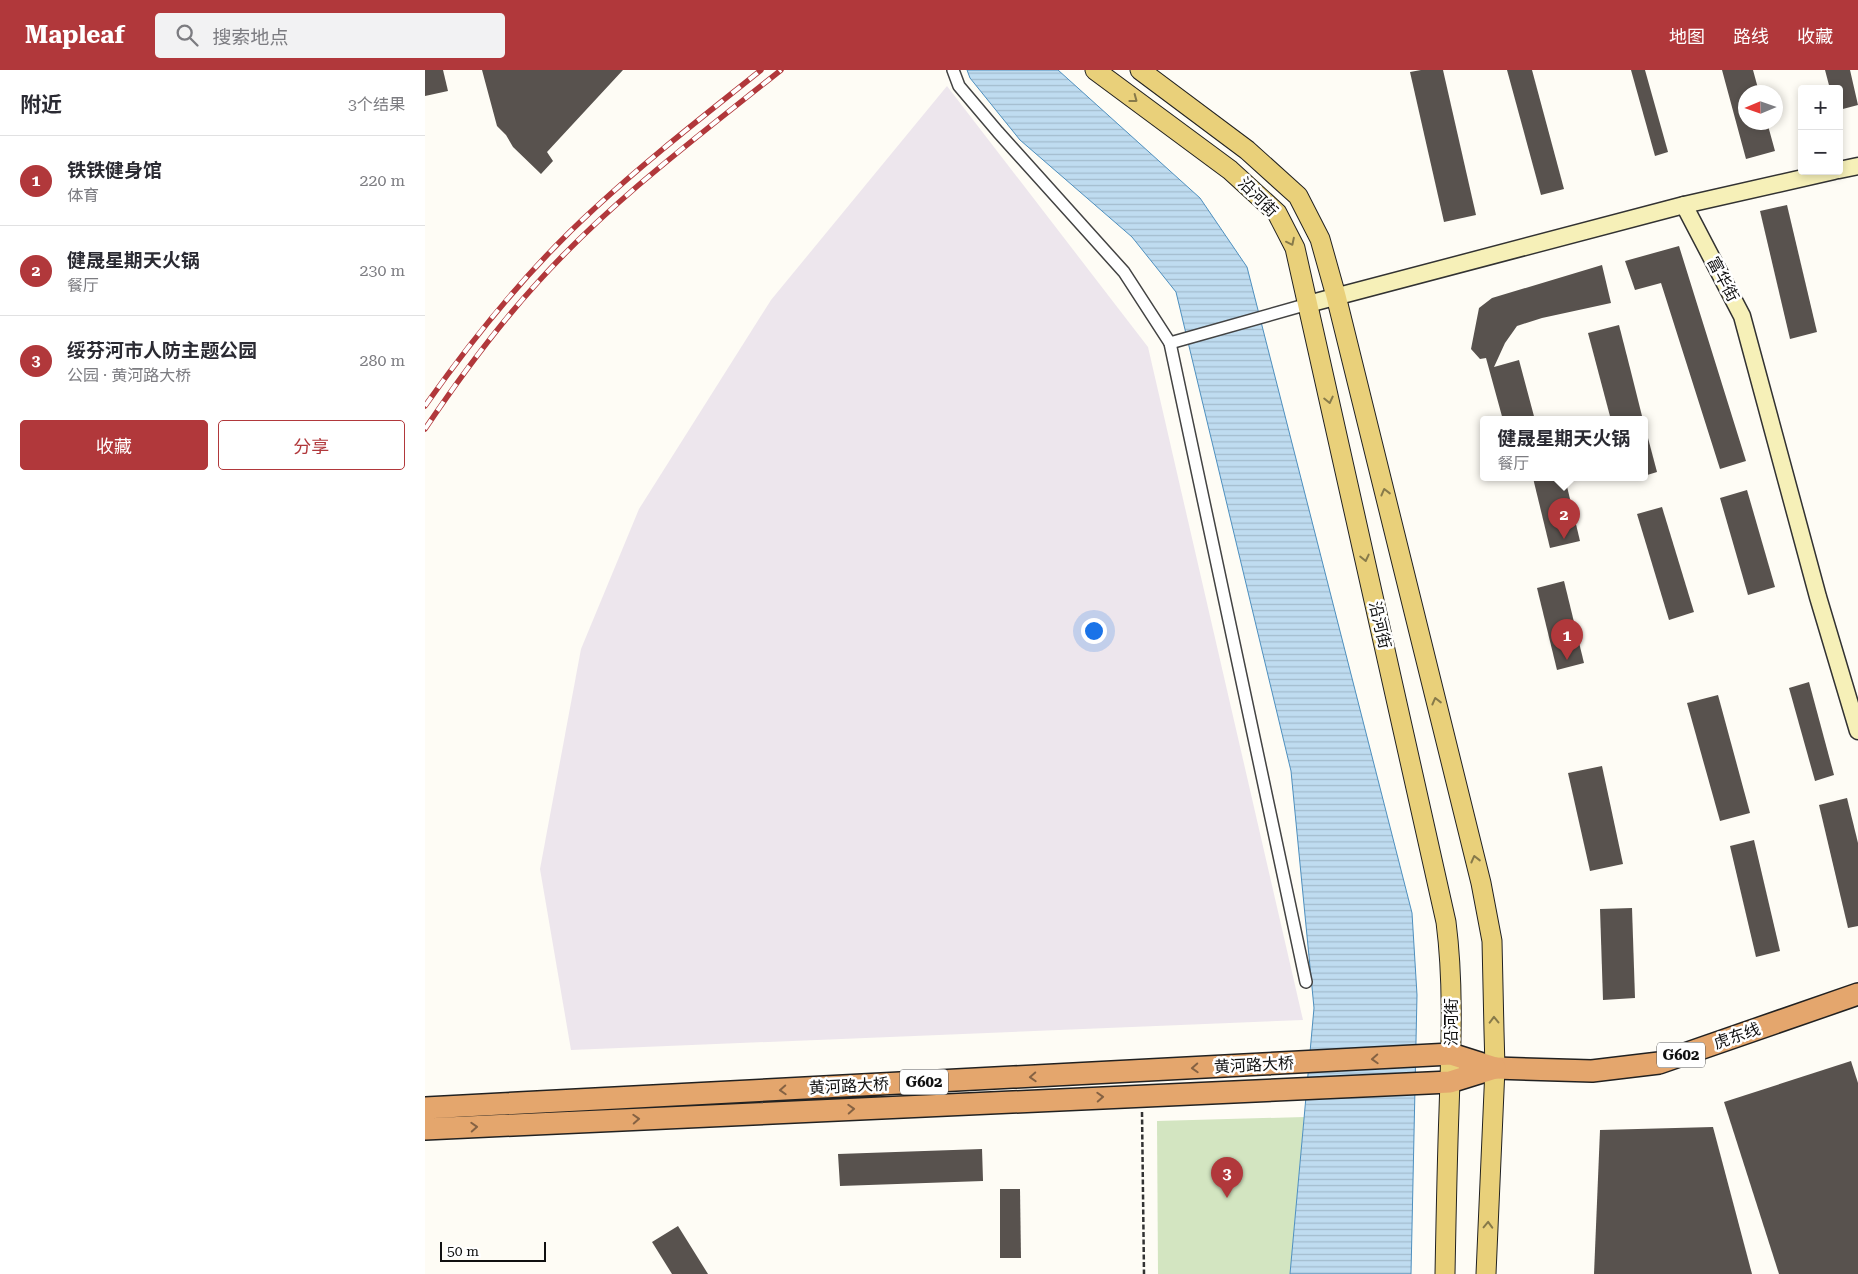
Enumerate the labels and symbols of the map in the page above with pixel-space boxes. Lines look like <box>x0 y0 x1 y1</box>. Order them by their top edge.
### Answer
north arrow <box>1738 85 1783 130</box>
one-way arrow <box>1128 93 1138 102</box>
street label: 沿河街 <box>1234 173 1282 221</box>
one-way arrow <box>1285 237 1295 246</box>
street label: 富华街 <box>1703 253 1743 305</box>
one-way arrow <box>1323 395 1334 404</box>
one-way arrow <box>1380 488 1391 497</box>
pin: 2 <box>1548 498 1580 539</box>
one-way arrow <box>1359 554 1370 563</box>
street label: 沿河街 <box>1365 599 1395 651</box>
your location <box>1081 618 1107 644</box>
pin: 1 <box>1551 619 1583 660</box>
one-way arrow <box>1431 697 1442 706</box>
one-way arrow <box>1470 854 1481 863</box>
street label: 沿河街 <box>1442 998 1461 1046</box>
one-way arrow <box>1489 1015 1499 1023</box>
street label: 虎东线 <box>1711 1019 1763 1053</box>
road number: G602 <box>1657 1042 1705 1068</box>
street label: 黄河路大桥 <box>1214 1053 1294 1077</box>
one-way arrow <box>1371 1053 1379 1064</box>
one-way arrow <box>1191 1063 1199 1074</box>
road number: G602 <box>900 1070 948 1094</box>
one-way arrow <box>1029 1071 1037 1082</box>
street label: 黄河路大桥 <box>809 1074 889 1098</box>
one-way arrow <box>779 1084 787 1095</box>
one-way arrow <box>1097 1092 1105 1103</box>
one-way arrow <box>847 1103 855 1114</box>
one-way arrow <box>632 1114 640 1125</box>
one-way arrow <box>470 1122 478 1132</box>
pin: 3 <box>1211 1157 1243 1198</box>
one-way arrow <box>1482 1221 1493 1229</box>
scale bar <box>440 1239 546 1262</box>

